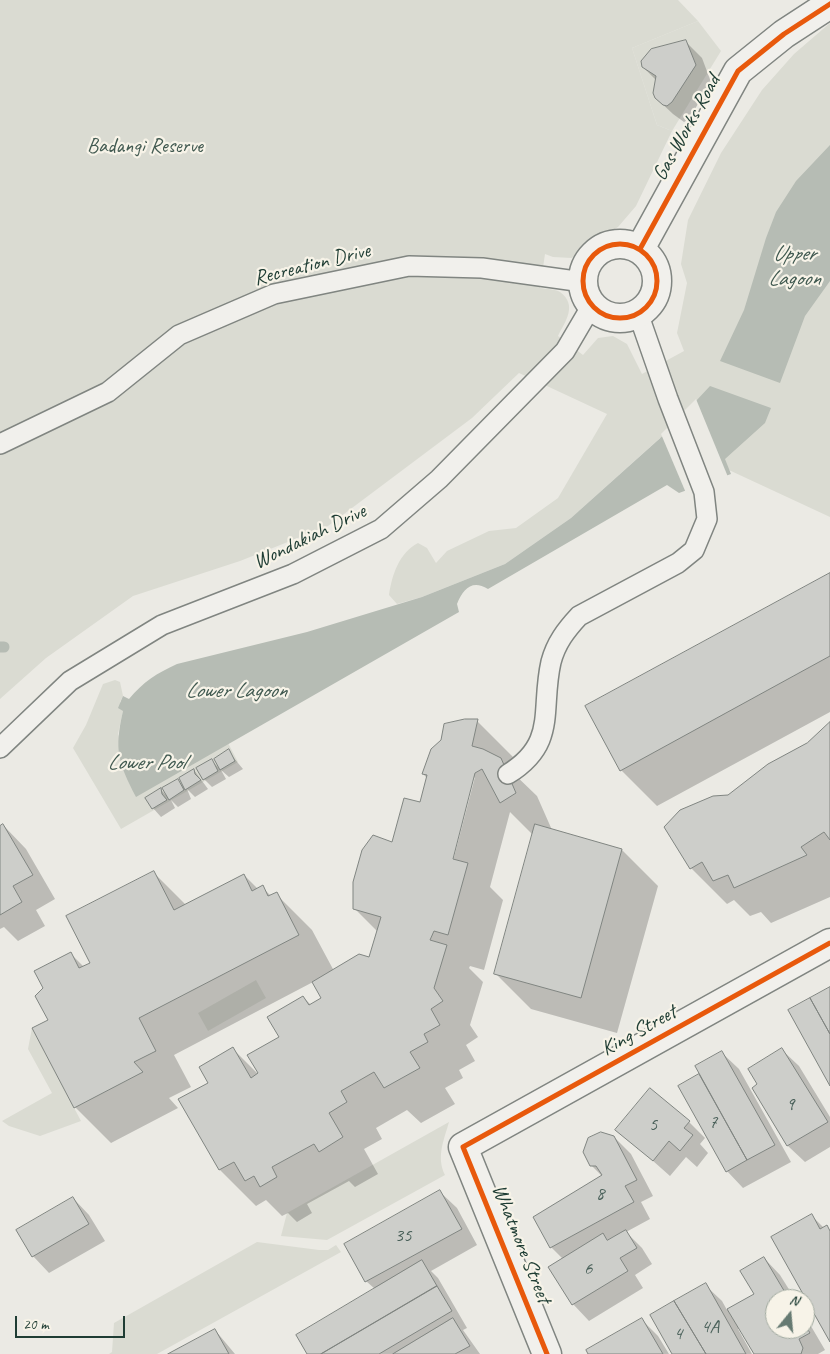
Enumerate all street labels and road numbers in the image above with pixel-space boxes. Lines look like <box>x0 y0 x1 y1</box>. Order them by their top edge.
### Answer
street label: Gas Works Road <box>648 71 726 185</box>
street label: Recreation Drive <box>251 238 373 292</box>
street label: Wondakiah Drive <box>250 499 370 575</box>
street label: King Street <box>597 1000 681 1062</box>
street label: Whatmore Street <box>486 1181 556 1307</box>

